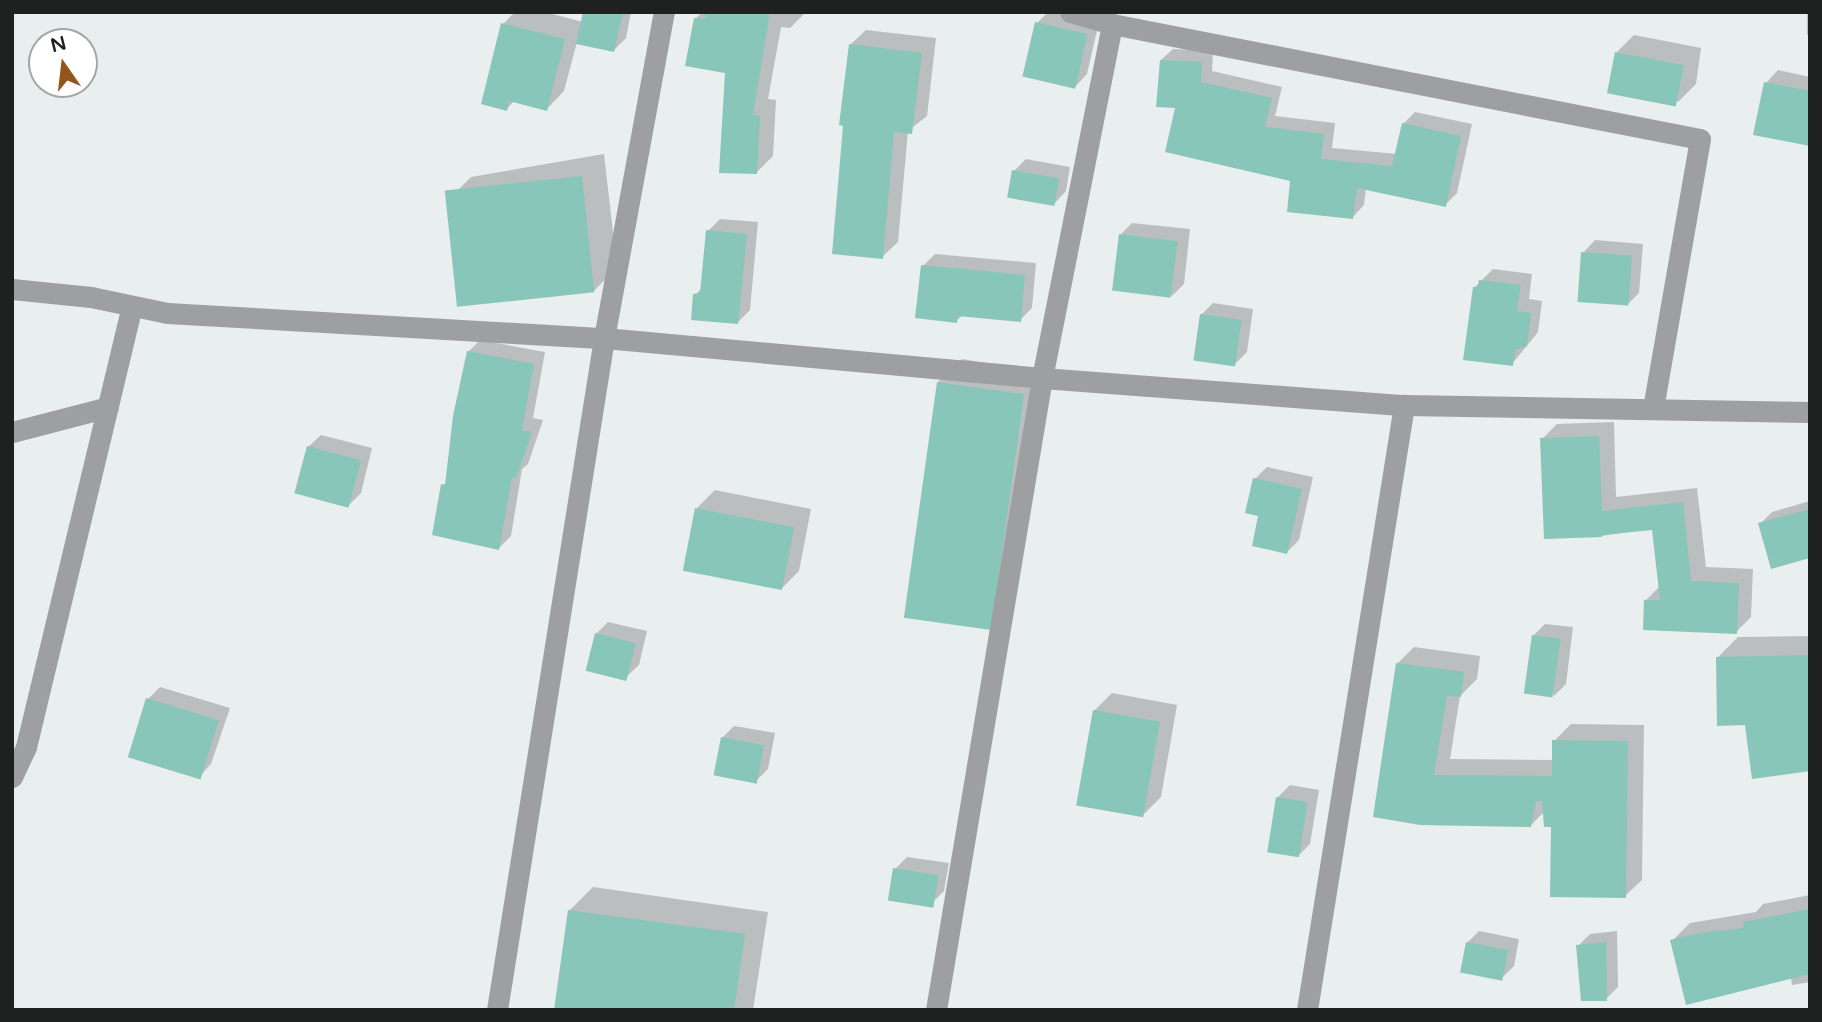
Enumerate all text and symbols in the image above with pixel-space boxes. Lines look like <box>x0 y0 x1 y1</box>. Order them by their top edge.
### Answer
north arrow <box>28 28 98 98</box>
text: N <box>48 32 68 57</box>

